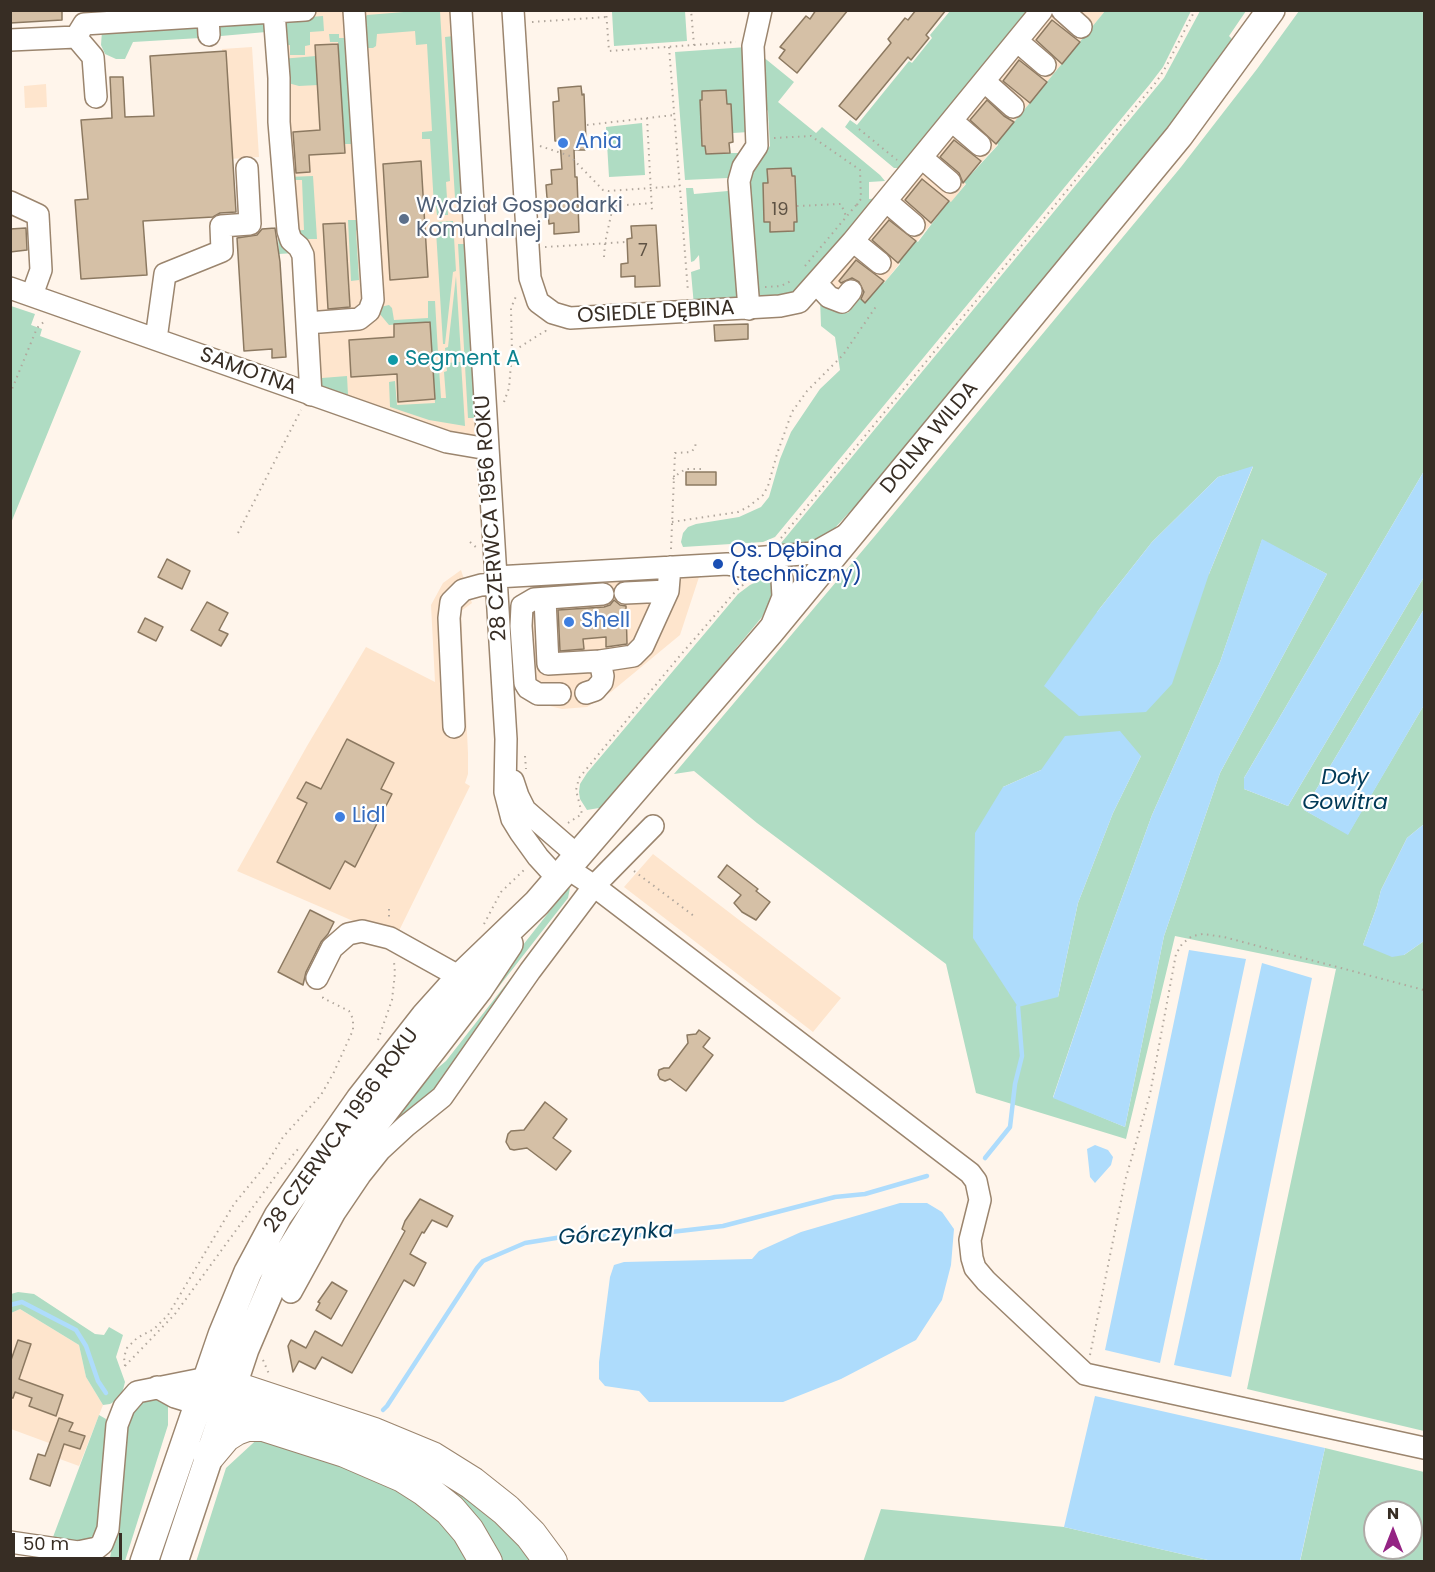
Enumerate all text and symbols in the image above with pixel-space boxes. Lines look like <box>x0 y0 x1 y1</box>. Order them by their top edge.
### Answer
place label: Ania <box>575 130 622 156</box>
marker: Ania <box>556 136 570 150</box>
place label: Wydział Gospodarki Komunalnej <box>416 194 623 244</box>
house number: 19 <box>771 199 789 221</box>
marker: Wydział Gospodarki Komunalnej <box>397 212 411 226</box>
house number: 7 <box>638 240 648 262</box>
street label: OSIEDLE DĘBINA <box>577 296 735 330</box>
street label: SAMOTNA <box>196 343 300 401</box>
place label: Segment A <box>405 347 520 373</box>
marker: Segment A <box>386 353 400 367</box>
street label: DOLNA WILDA <box>876 377 984 499</box>
street label: 28 CZERWCA 1956 ROKU <box>471 394 513 642</box>
place label: Os. Dębina (techniczny) <box>730 539 862 589</box>
marker: Os. Dębina (techniczny) <box>711 557 725 571</box>
place label: Shell <box>581 609 630 635</box>
marker: Shell <box>562 615 576 629</box>
water label: Doły Gowitra <box>1302 765 1388 816</box>
place label: Lidl <box>352 804 386 830</box>
marker: Lidl <box>333 810 347 824</box>
street label: 28 CZERWCA 1956 ROKU <box>259 1024 425 1238</box>
water label: Górczynka <box>558 1218 674 1252</box>
north arrow <box>1363 1500 1423 1560</box>
text: N <box>1387 1502 1399 1525</box>
scale bar <box>15 1521 124 1559</box>
text: 50 m <box>23 1531 69 1556</box>

